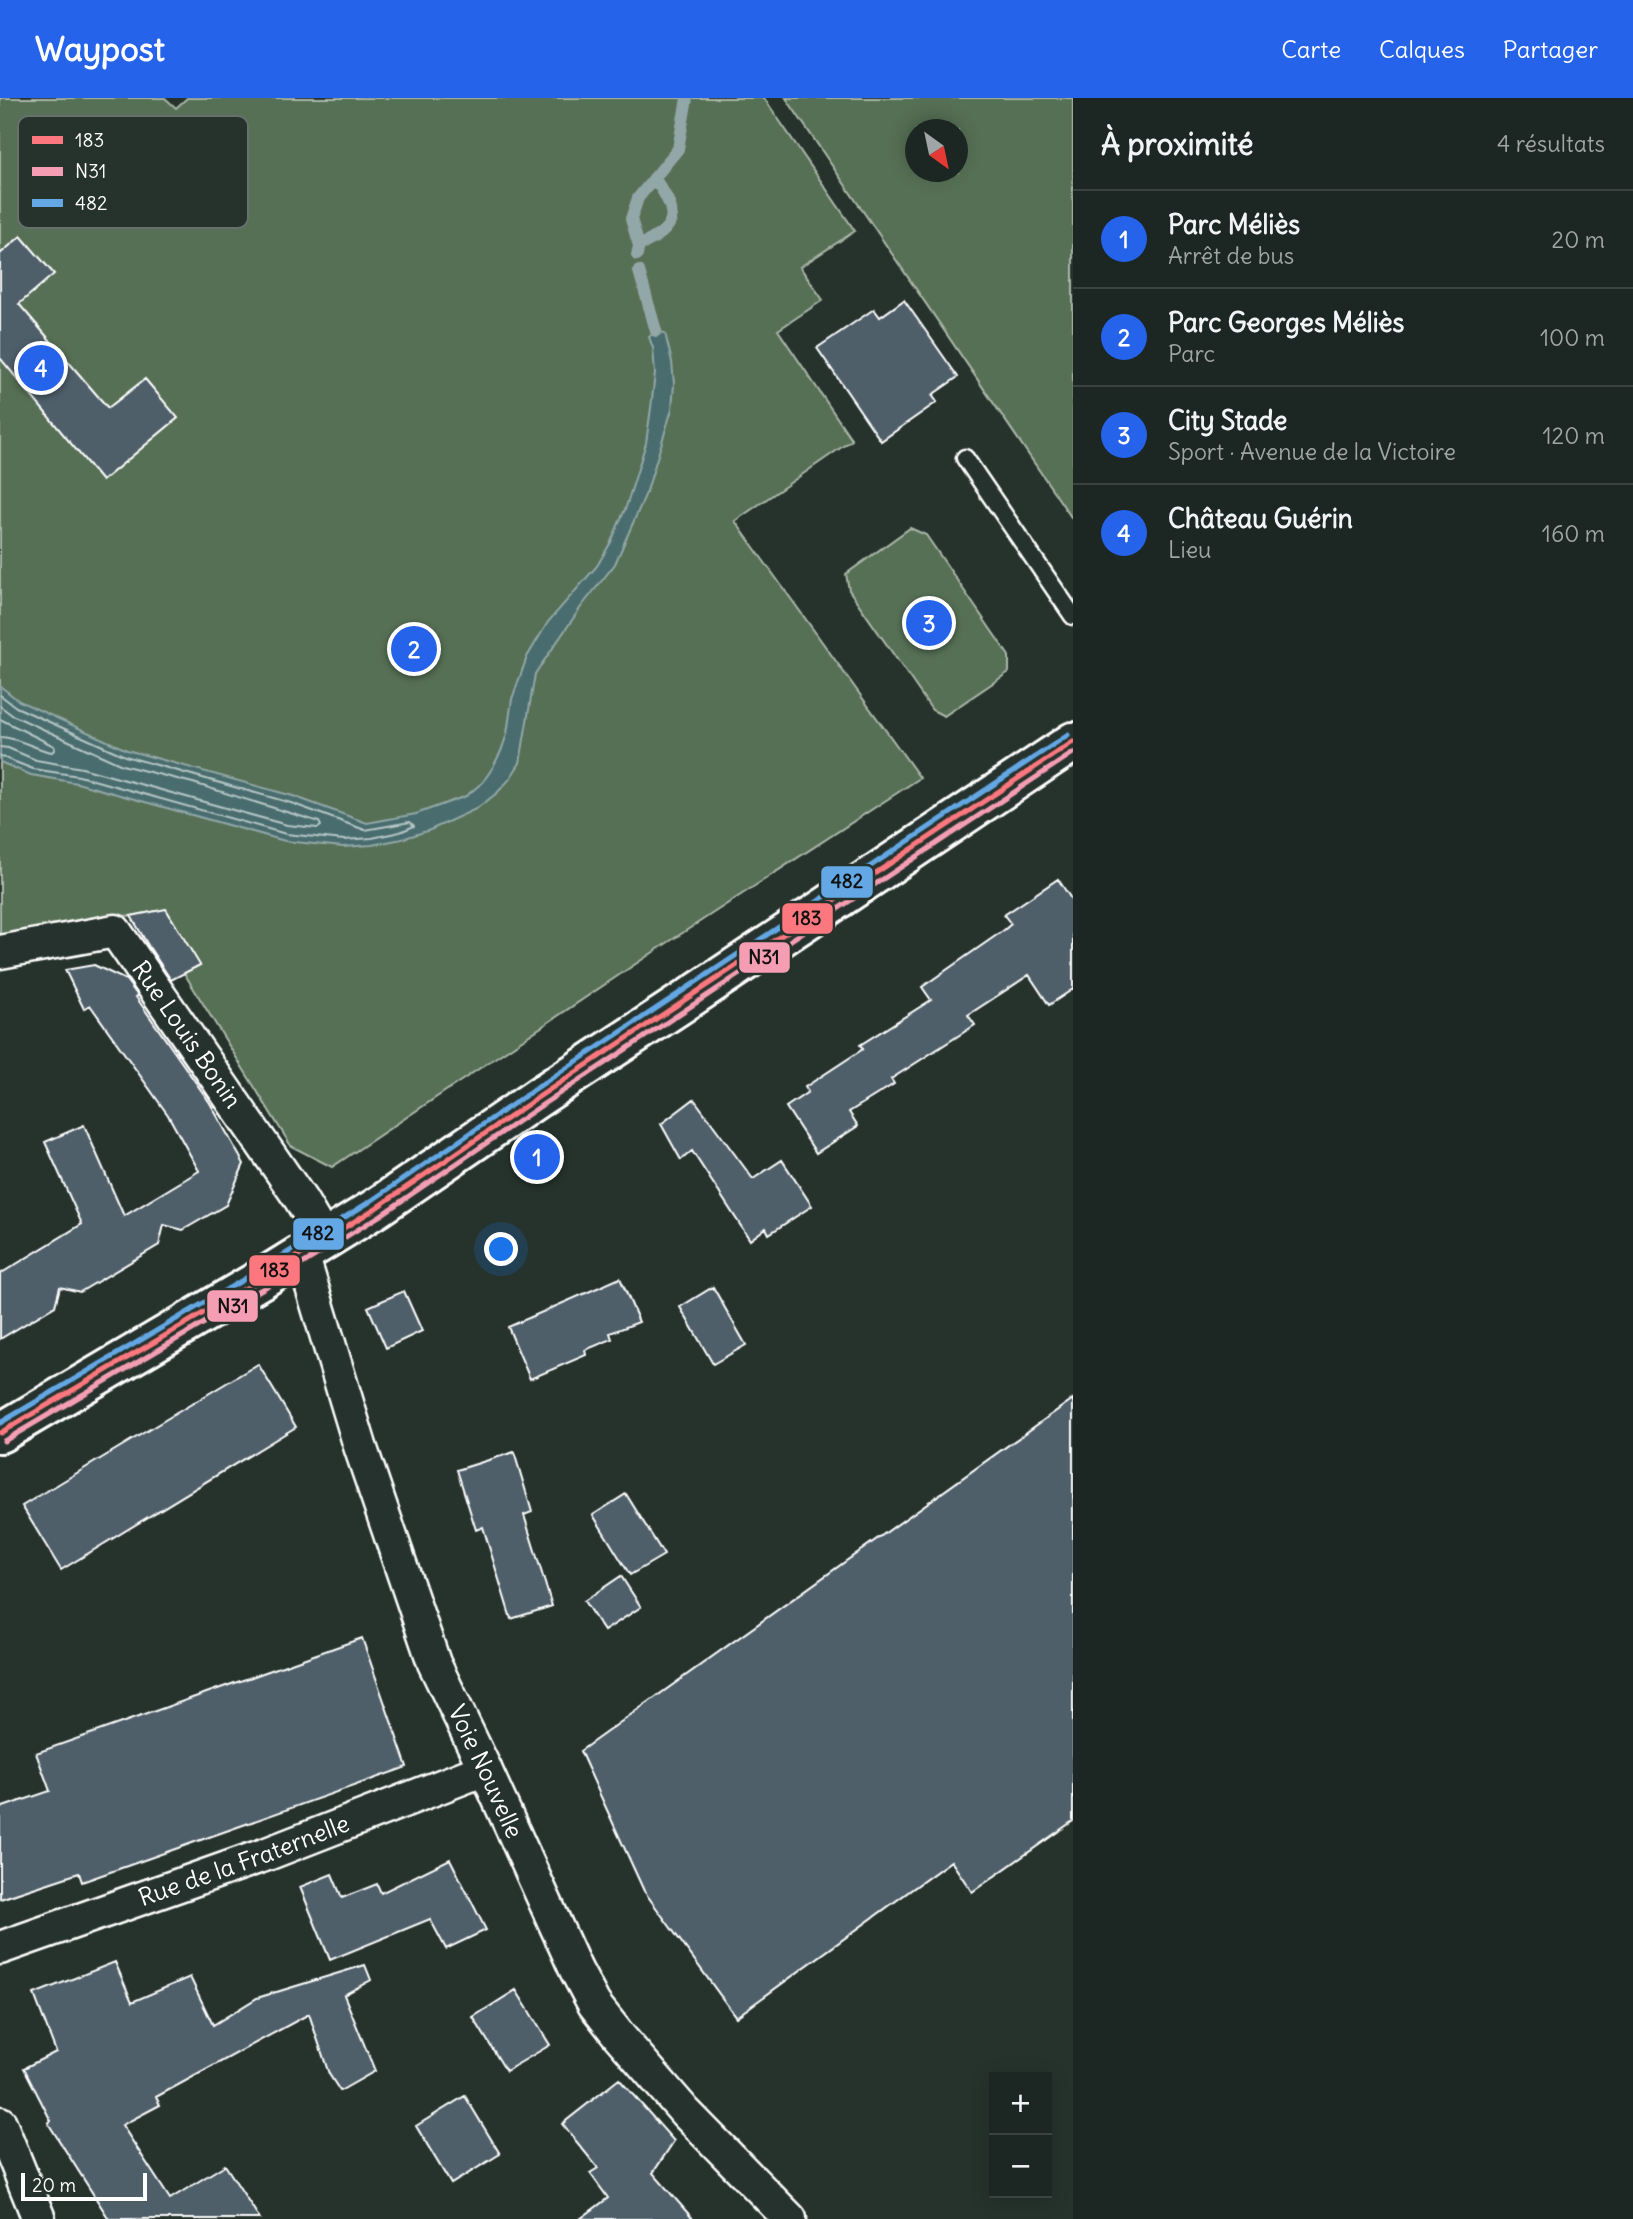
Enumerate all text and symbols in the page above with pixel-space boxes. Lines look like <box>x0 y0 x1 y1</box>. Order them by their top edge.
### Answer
text: Waypost <box>35 28 165 70</box>
text: Carte <box>1281 34 1341 64</box>
text: Calques <box>1379 34 1465 64</box>
text: Partager <box>1503 34 1598 64</box>
legend <box>18 116 248 228</box>
north arrow <box>905 119 968 182</box>
text: À proximité <box>1101 125 1253 163</box>
text: 183 <box>75 128 104 152</box>
text: 4 résultats <box>1497 129 1605 158</box>
text: N31 <box>75 159 106 183</box>
text: 482 <box>75 191 107 215</box>
text: Parc Méliès <box>1168 208 1300 241</box>
text: 1 <box>1119 225 1129 254</box>
text: 20 m <box>1552 225 1605 254</box>
text: Arrêt de bus <box>1168 241 1294 270</box>
text: Parc Georges Méliès <box>1168 306 1404 339</box>
text: 2 <box>1118 323 1130 352</box>
text: 100 m <box>1540 323 1605 352</box>
text: Parc <box>1168 339 1215 368</box>
pin: 4 <box>18 342 64 394</box>
text: City Stade <box>1168 404 1287 437</box>
text: 3 <box>1117 421 1131 450</box>
text: 120 m <box>1542 421 1605 450</box>
text: Sport · Avenue de la Victoire <box>1168 437 1456 466</box>
text: Château Guérin <box>1168 502 1353 535</box>
text: 4 <box>1117 519 1131 548</box>
text: 160 m <box>1542 519 1605 548</box>
text: Lieu <box>1168 535 1212 564</box>
pin: 3 <box>906 597 952 649</box>
pin: 2 <box>391 623 437 675</box>
line badge: 482 <box>820 865 874 899</box>
text: 482 <box>831 869 863 893</box>
line badge: 183 <box>781 902 834 935</box>
text: 183 <box>792 906 822 930</box>
line badge: N31 <box>738 941 791 974</box>
text: N31 <box>748 945 780 969</box>
street label: Rue Louis Bonin <box>126 955 249 1114</box>
pin: 1 <box>514 1131 560 1183</box>
line badge: 482 <box>292 1217 345 1251</box>
text: 482 <box>302 1221 334 1245</box>
your location <box>484 1232 518 1266</box>
line badge: 183 <box>248 1254 301 1287</box>
text: 183 <box>260 1258 290 1282</box>
line badge: N31 <box>206 1289 259 1323</box>
text: N31 <box>217 1294 249 1318</box>
street label: Voie Nouvelle <box>442 1700 530 1843</box>
street label: Rue de la Fraternelle <box>134 1807 353 1912</box>
map controls <box>989 2072 1052 2198</box>
button: + <box>989 2072 1052 2135</box>
button: − <box>989 2135 1052 2198</box>
scale bar <box>21 2170 147 2202</box>
text: 20 m <box>32 2173 76 2197</box>

